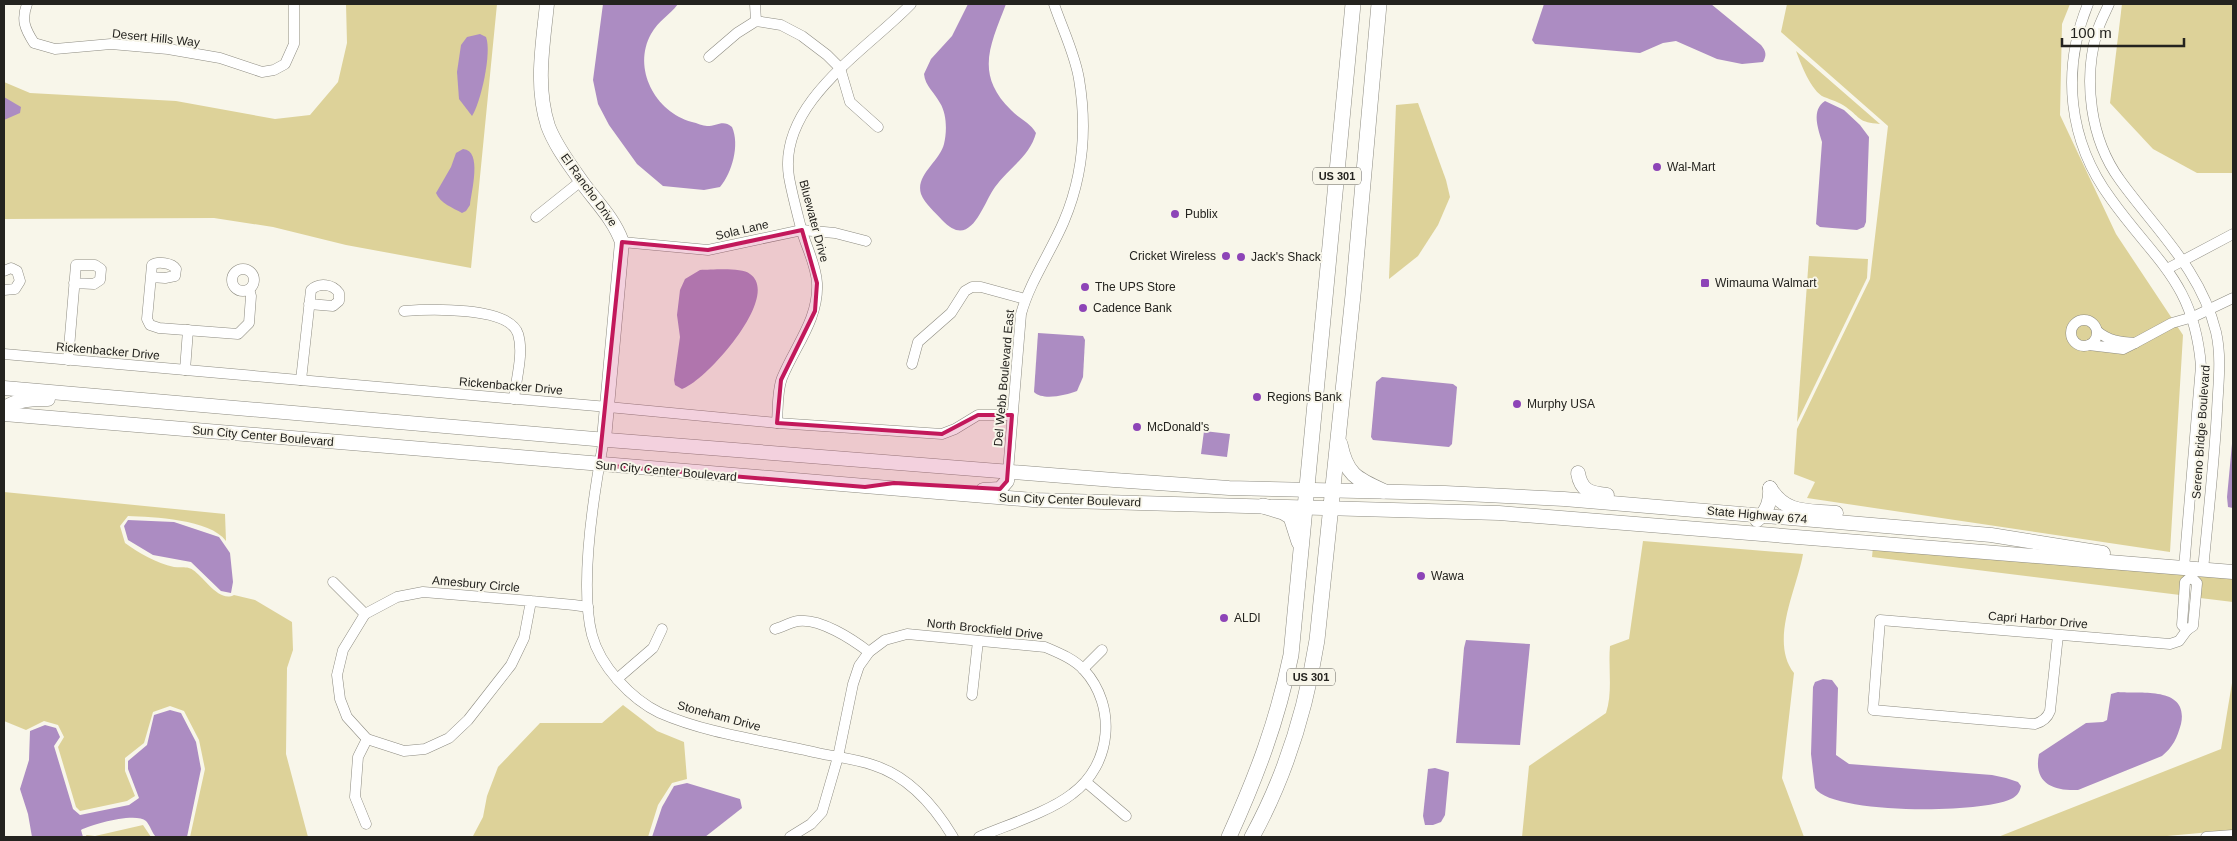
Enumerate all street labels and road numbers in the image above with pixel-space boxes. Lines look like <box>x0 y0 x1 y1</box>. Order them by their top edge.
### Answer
street label: Desert Hills Way <box>111 26 201 50</box>
street label: El Rancho Drive <box>558 151 620 229</box>
road number: US 301 <box>1313 168 1361 185</box>
street label: Bluewater Drive <box>796 178 832 264</box>
street label: Sola Lane <box>714 217 770 243</box>
street label: Del Webb Boulevard East <box>991 308 1017 447</box>
street label: Rickenbacker Drive <box>56 339 161 363</box>
street label: Sereno Bridge Boulevard <box>2189 365 2213 499</box>
street label: Rickenbacker Drive <box>459 374 564 398</box>
street label: Sun City Center Boulevard <box>192 423 334 449</box>
street label: Sun City Center Boulevard <box>595 458 737 484</box>
street label: Sun City Center Boulevard <box>999 491 1141 509</box>
street label: State Highway 674 <box>1706 504 1808 526</box>
street label: Amesbury Circle <box>432 573 521 595</box>
street label: Capri Harbor Drive <box>1988 609 2089 631</box>
street label: North Brockfield Drive <box>926 616 1044 642</box>
road number: US 301 <box>1287 669 1335 686</box>
street label: Stoneham Drive <box>676 698 763 734</box>

